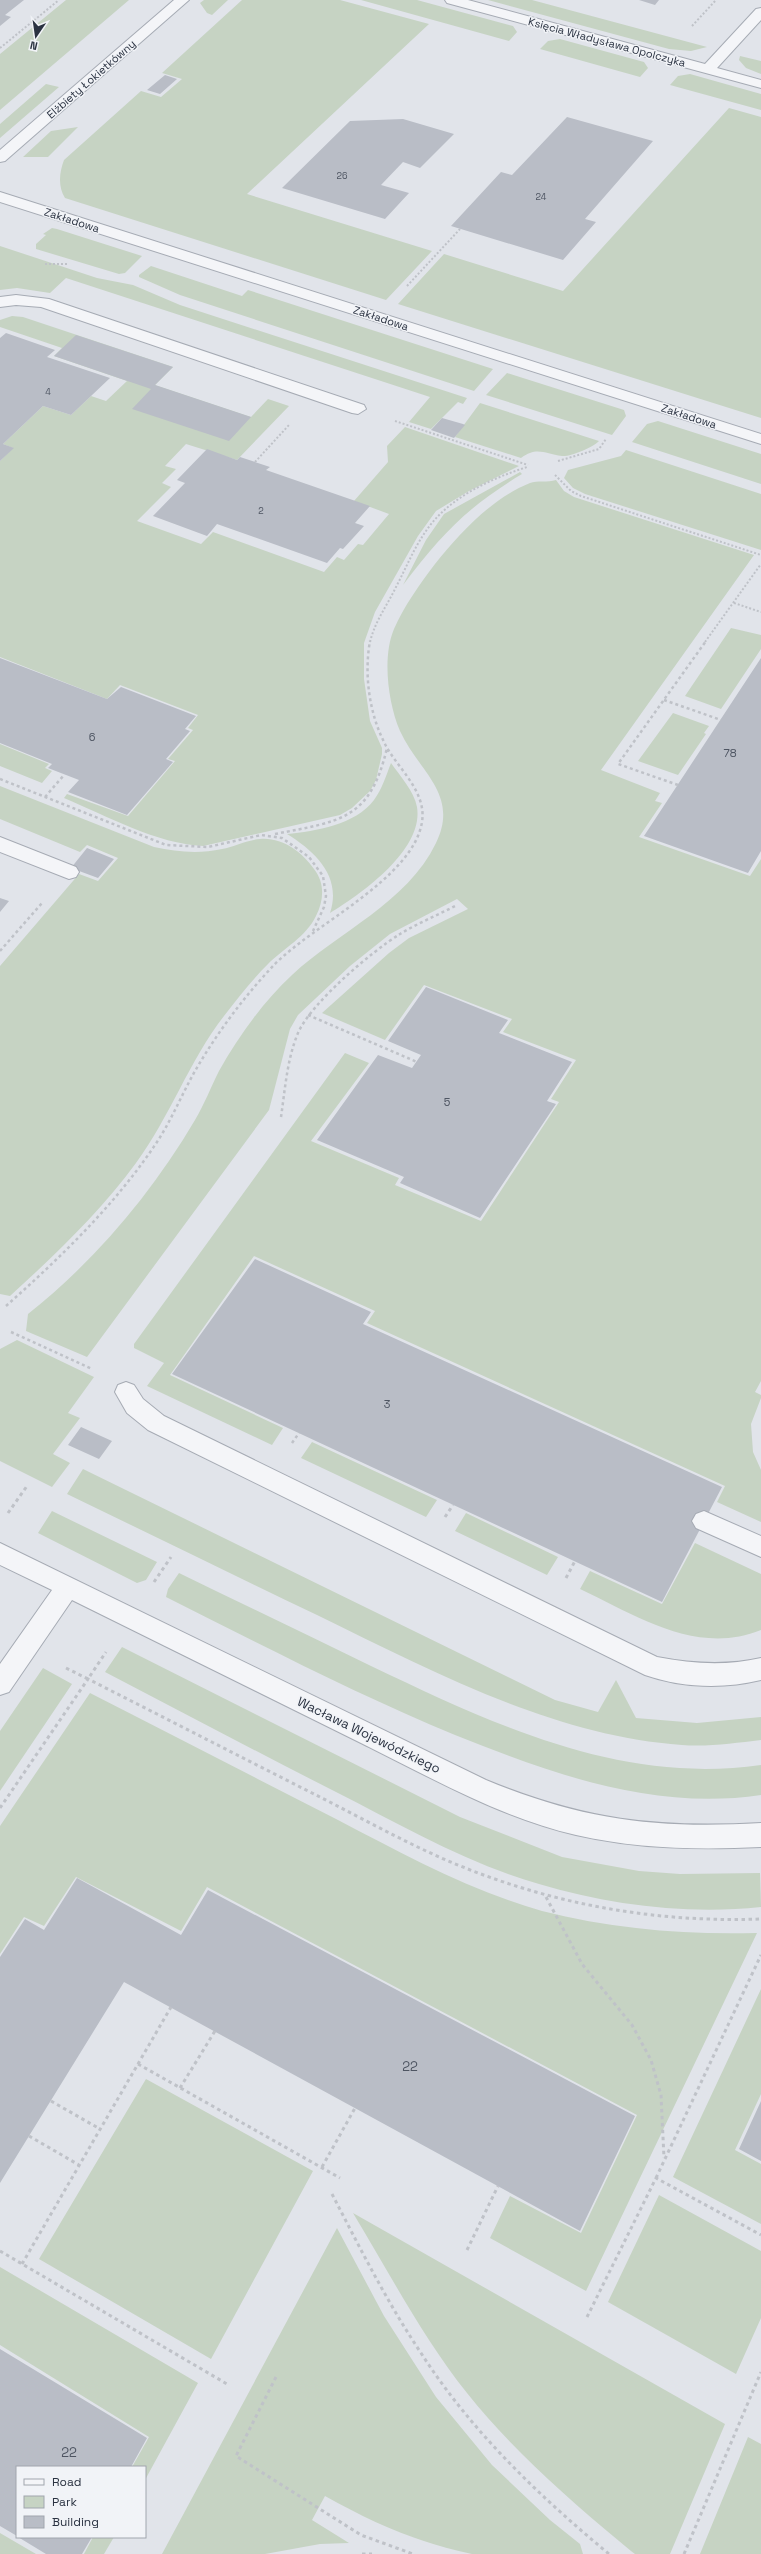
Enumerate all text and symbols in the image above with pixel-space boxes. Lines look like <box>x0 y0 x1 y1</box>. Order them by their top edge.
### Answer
street label: Księcia Władysława Opolczyka <box>527 14 688 70</box>
north arrow <box>16 16 56 56</box>
street label: Elżbiety Łokietkówny <box>44 37 138 121</box>
text: N <box>29 38 39 53</box>
house number: 26 <box>337 170 348 182</box>
house number: 24 <box>536 191 547 203</box>
street label: Zakładowa <box>43 204 102 236</box>
street label: Zakładowa <box>352 302 411 334</box>
house number: 4 <box>45 386 51 398</box>
street label: Zakładowa <box>660 400 719 432</box>
house number: 2 <box>258 505 264 517</box>
house number: 6 <box>89 730 96 744</box>
house number: 78 <box>723 746 737 760</box>
house number: 5 <box>444 1095 451 1109</box>
house number: 3 <box>384 1397 391 1411</box>
street label: Wacława Wojewódzkiego <box>295 1693 443 1777</box>
house number: 22 <box>402 2058 418 2075</box>
house number: 22 <box>61 2444 77 2461</box>
legend <box>16 2466 146 2538</box>
text: Road <box>52 2474 81 2490</box>
text: Park <box>52 2494 77 2510</box>
text: Building <box>52 2514 99 2530</box>

